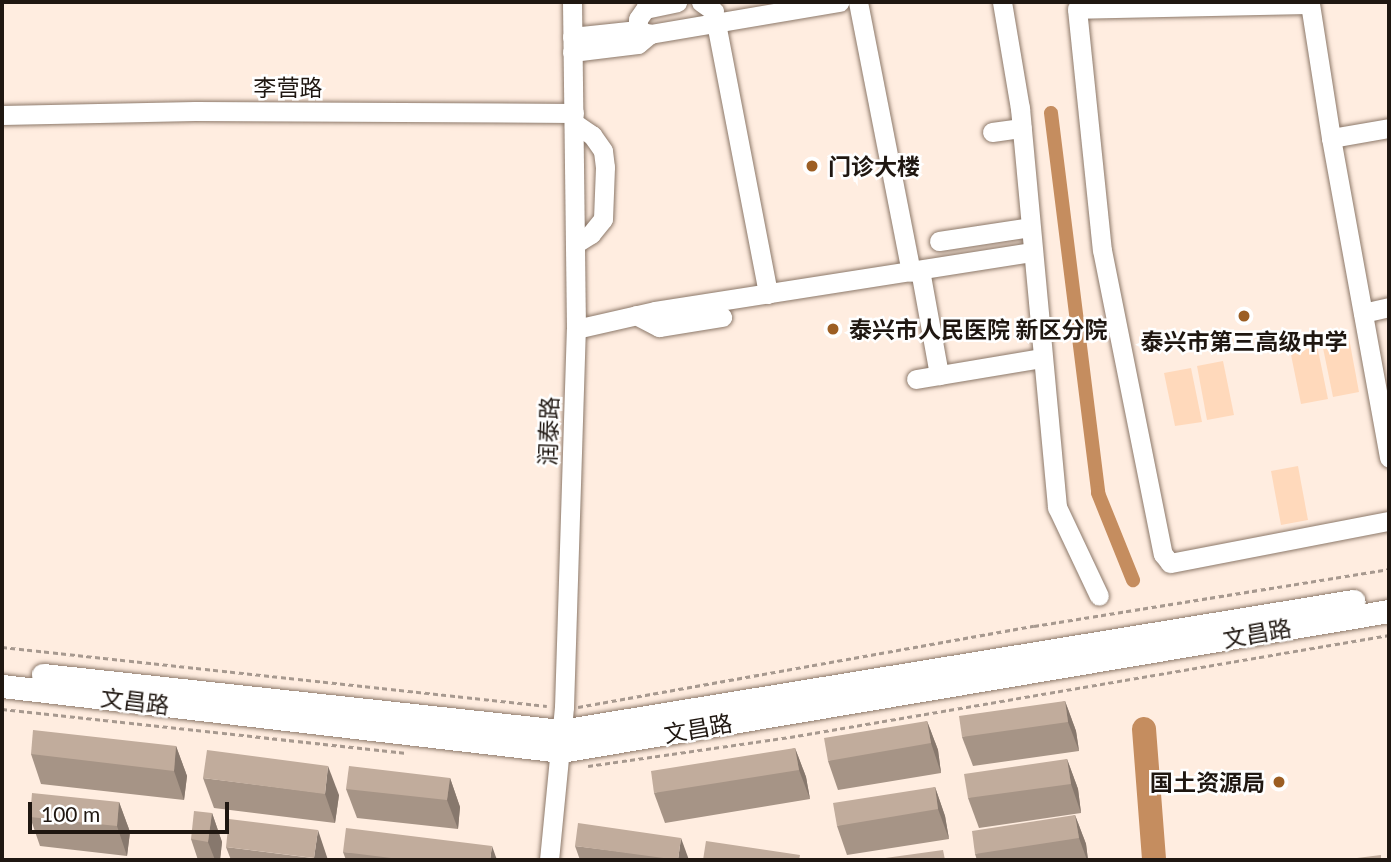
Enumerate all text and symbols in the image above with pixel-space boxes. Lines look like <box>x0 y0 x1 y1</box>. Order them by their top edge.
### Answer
street label: 李营路 <box>254 73 322 101</box>
place label: 门诊大楼 <box>828 152 920 180</box>
marker: 门诊大楼 <box>802 156 822 176</box>
marker: 泰兴市第三高级中学 <box>1236 308 1252 324</box>
place label: 泰兴市人民医院 新区分院 <box>849 315 1108 343</box>
marker: 泰兴市人民医院 新区分院 <box>823 319 843 339</box>
place label: 泰兴市第三高级中学 <box>1141 327 1347 355</box>
street label: 润泰路 <box>533 396 563 466</box>
street label: 文昌路 <box>1221 613 1293 653</box>
street label: 文昌路 <box>99 683 171 719</box>
street label: 文昌路 <box>662 708 734 748</box>
place label: 国土资源局 <box>1150 768 1265 796</box>
marker: 国土资源局 <box>1271 774 1287 790</box>
scale bar <box>32 788 233 832</box>
text: 100 m <box>41 801 100 826</box>

